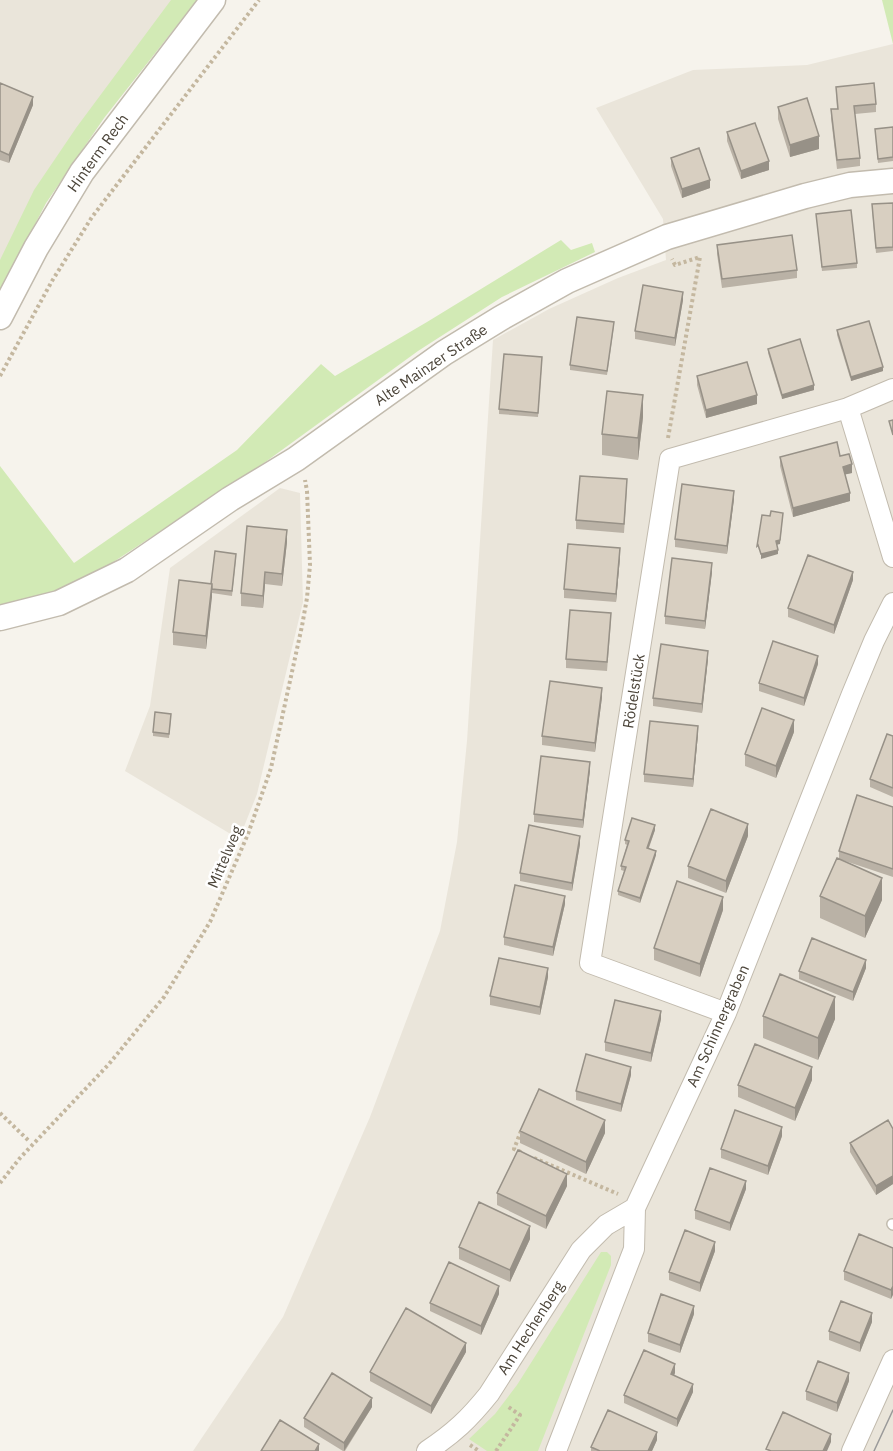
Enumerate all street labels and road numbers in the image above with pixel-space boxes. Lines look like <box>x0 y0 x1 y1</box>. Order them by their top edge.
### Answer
street label: Hinterm Rech <box>63 110 132 196</box>
street label: Alte Mainzer Straße <box>371 320 491 409</box>
street label: Rödelstück <box>618 652 649 730</box>
street label: Mittelweg <box>203 823 246 891</box>
street label: Am Schinnergraben <box>682 962 753 1090</box>
street label: Am Hechenberg <box>493 1277 568 1378</box>

